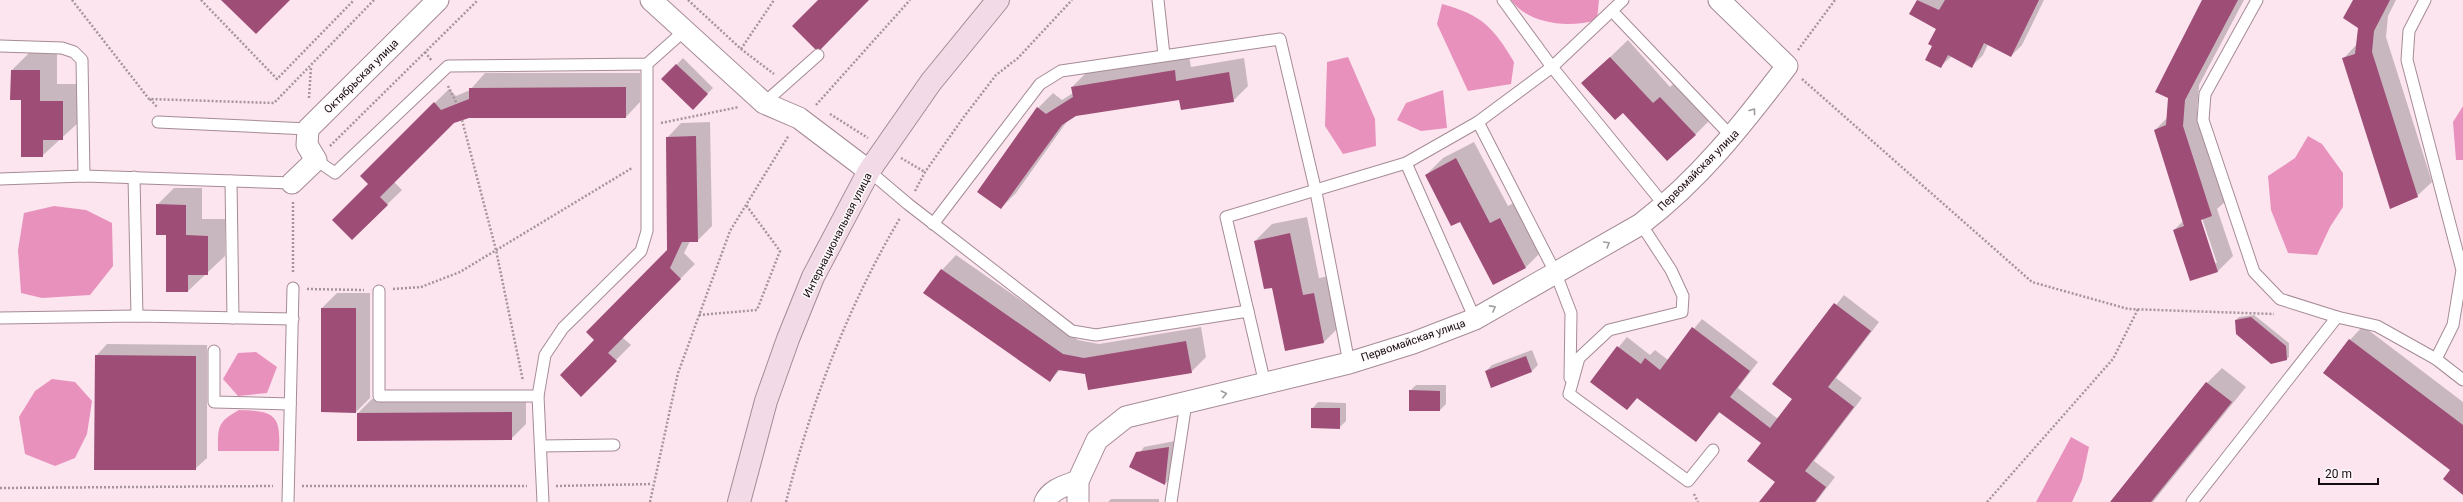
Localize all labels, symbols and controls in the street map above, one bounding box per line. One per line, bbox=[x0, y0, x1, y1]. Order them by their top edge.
street label: Октябрьская улица bbox=[322, 37, 401, 116]
one-way arrow bbox=[1748, 108, 1755, 115]
street label: Первомайская улица bbox=[1655, 127, 1742, 214]
street label: Интернациональная улица bbox=[800, 171, 875, 300]
one-way arrow bbox=[1603, 242, 1610, 249]
one-way arrow bbox=[1489, 306, 1497, 313]
street label: Первомайская улица bbox=[1359, 316, 1467, 364]
one-way arrow bbox=[1220, 390, 1227, 399]
scale bar bbox=[2319, 460, 2378, 486]
text: 20 m bbox=[2325, 467, 2352, 481]

